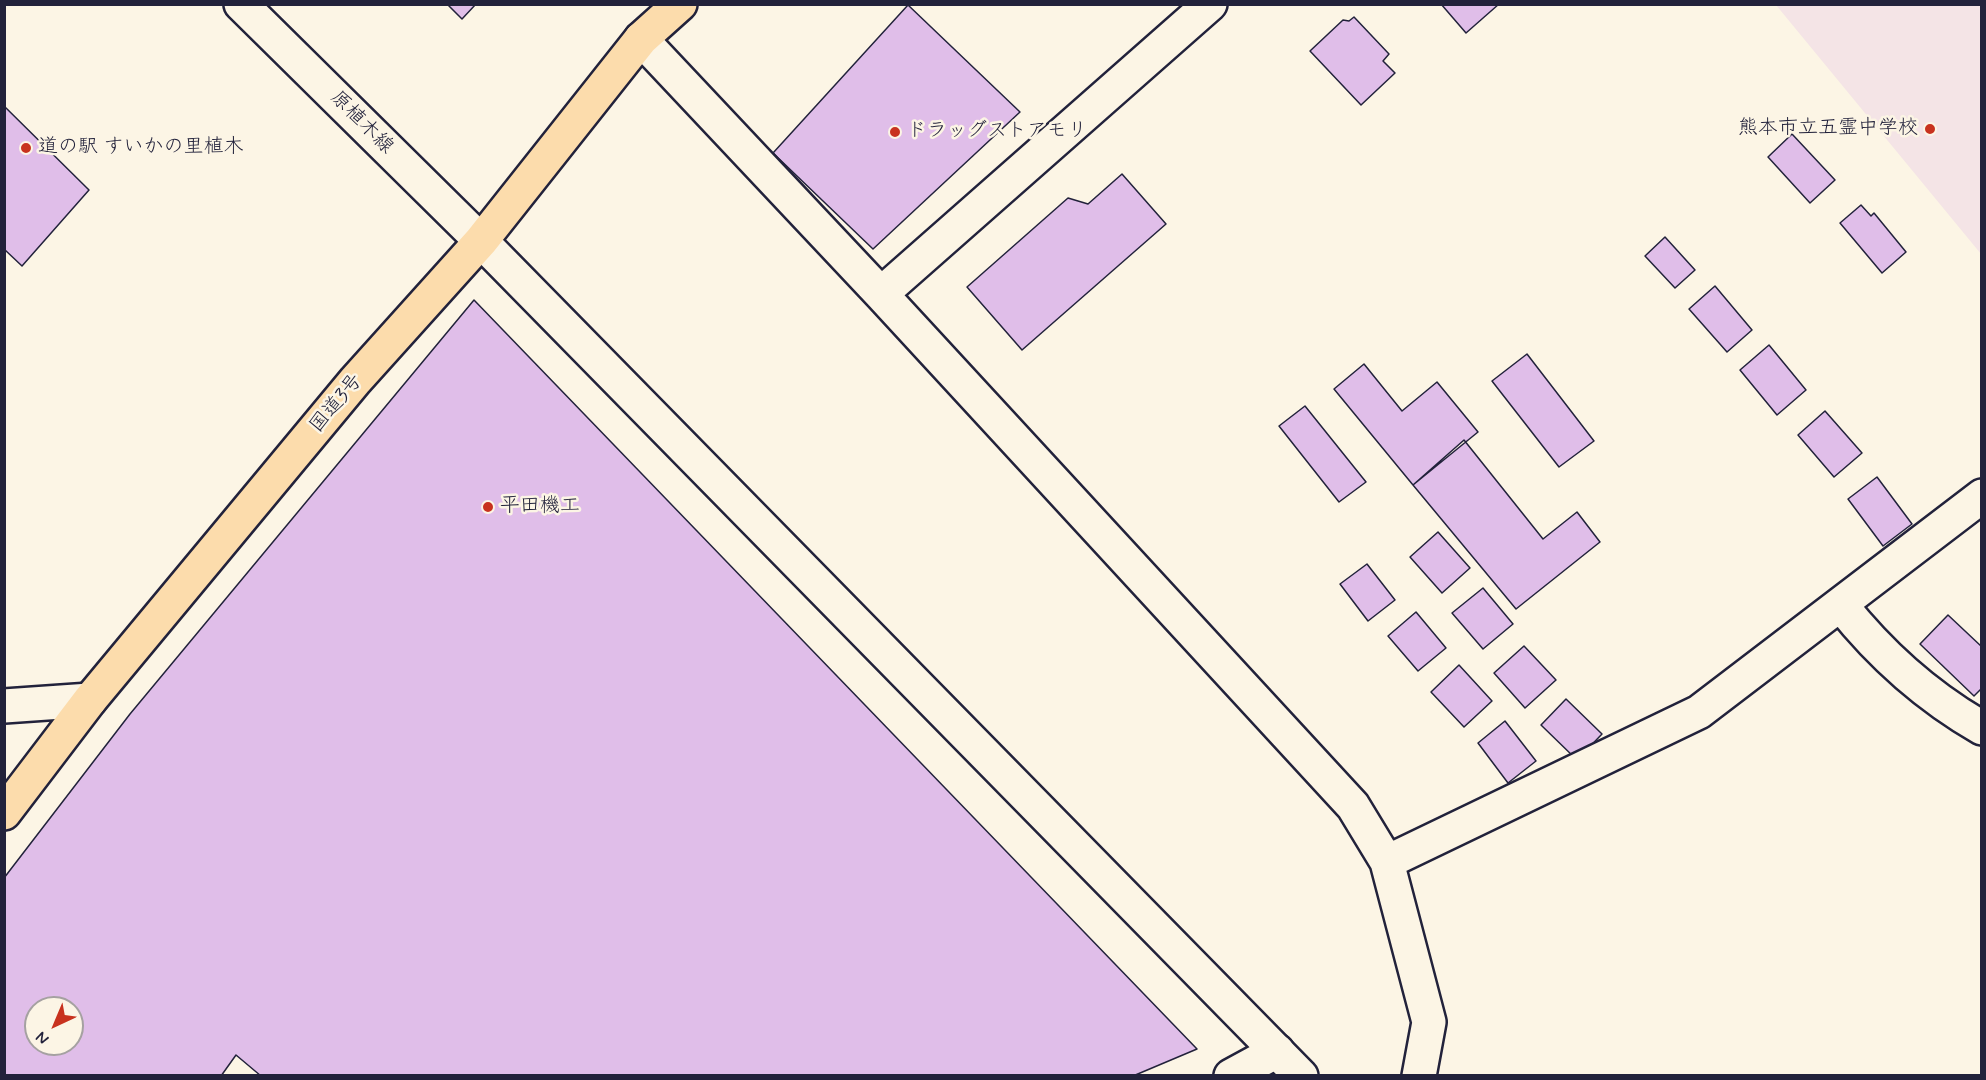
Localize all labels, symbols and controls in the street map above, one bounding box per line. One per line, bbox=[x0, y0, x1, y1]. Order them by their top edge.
street label: 原植木線 bbox=[324, 86, 398, 160]
place label: 熊本市立五霊中学校 bbox=[1738, 117, 1918, 141]
place label: ドラッグストアモリ bbox=[907, 120, 1087, 144]
marker: 熊本市立五霊中学校 bbox=[1923, 122, 1937, 136]
marker: ドラッグストアモリ bbox=[888, 125, 902, 139]
place label: 道の駅 すいかの里植木 bbox=[38, 136, 243, 160]
marker: 道の駅 すいかの里植木 bbox=[19, 141, 33, 155]
street label: 国道3号 bbox=[306, 370, 368, 438]
place label: 平田機工 bbox=[500, 495, 580, 519]
marker: 平田機工 bbox=[481, 500, 495, 514]
north arrow bbox=[24, 996, 84, 1056]
text: N bbox=[31, 1027, 54, 1049]

